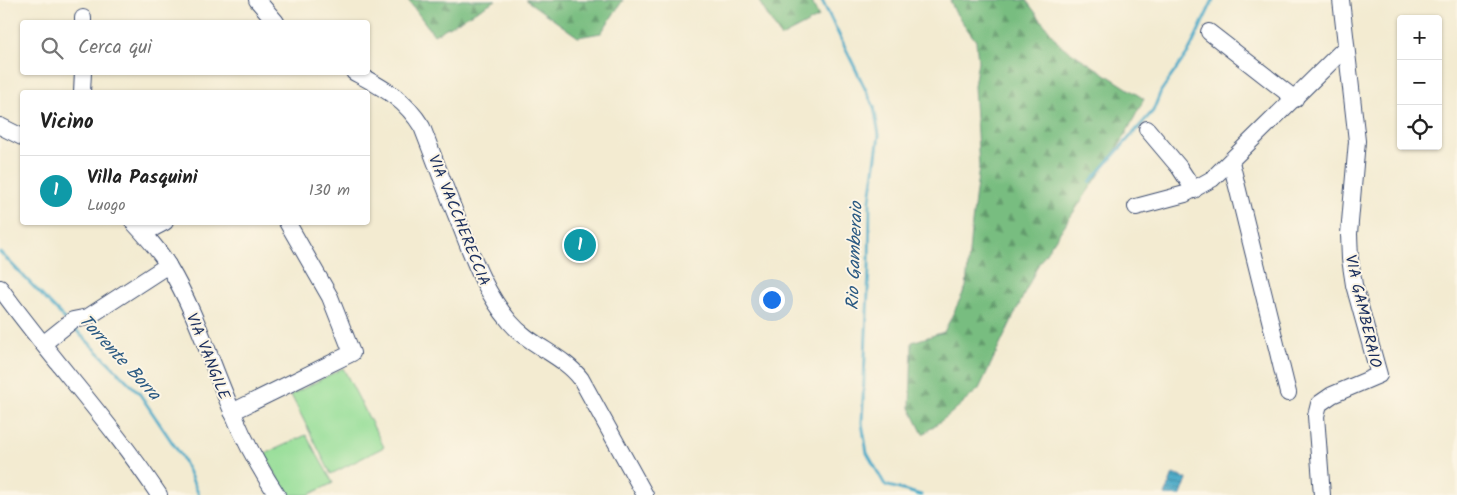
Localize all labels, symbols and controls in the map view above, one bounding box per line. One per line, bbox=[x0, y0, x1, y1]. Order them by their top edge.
map controls bbox=[1397, 15, 1442, 150]
button: + bbox=[1397, 15, 1442, 60]
search box bbox=[20, 20, 370, 75]
text: Cerca qui bbox=[78, 33, 152, 63]
icon: search bbox=[38, 34, 66, 62]
button: − bbox=[1397, 60, 1442, 105]
button: locate bbox=[1397, 105, 1442, 150]
text: Vicino bbox=[40, 106, 94, 139]
street label: VIA VACCHERECCIA bbox=[421, 151, 496, 290]
text: Villa Pasquini bbox=[87, 163, 198, 193]
text: 1 bbox=[54, 178, 58, 203]
text: 130 m bbox=[309, 178, 350, 203]
text: Luogo bbox=[87, 193, 126, 218]
water label: Rio Gamberaio bbox=[839, 200, 872, 311]
pin: 1 bbox=[564, 226, 596, 264]
street label: VIA GAMBERAIO bbox=[1337, 252, 1388, 370]
your location bbox=[759, 287, 785, 313]
water label: Torrente Borra bbox=[71, 308, 168, 409]
street label: VIA VANGILE bbox=[179, 309, 237, 404]

